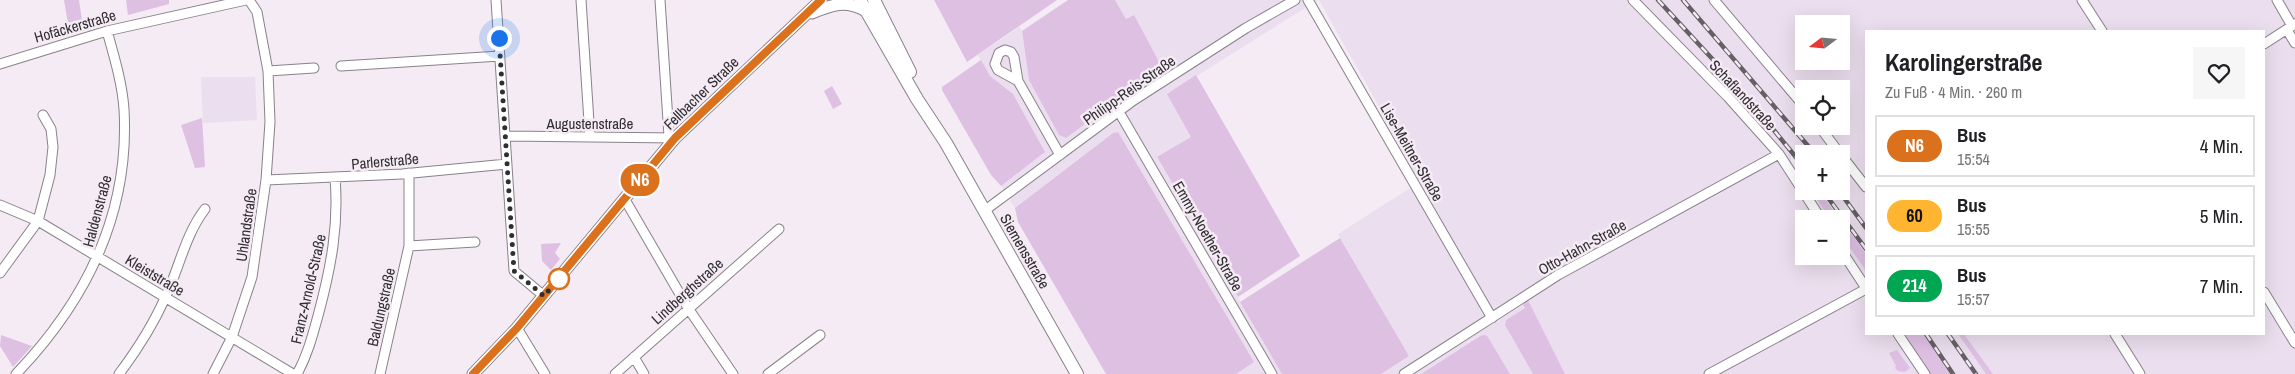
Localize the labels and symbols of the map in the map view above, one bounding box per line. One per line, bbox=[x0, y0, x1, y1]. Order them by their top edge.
street label: Hofäckerstraße bbox=[32, 4, 118, 48]
north arrow bbox=[1795, 15, 1850, 70]
your location bbox=[487, 26, 512, 51]
street label: Philipp-Reis-Straße bbox=[1078, 50, 1180, 130]
street label: Fellbacher Straße bbox=[659, 52, 743, 134]
street label: Schaflandstraße bbox=[1705, 55, 1781, 135]
street label: Lise-Meitner-Straße bbox=[1375, 99, 1449, 205]
street label: Augustenstraße bbox=[546, 113, 634, 134]
street label: Parlerstraße bbox=[350, 148, 420, 174]
line badge: N6 bbox=[618, 164, 662, 196]
street label: Haldenstraße bbox=[77, 172, 117, 249]
street label: Emmy-Noether-Straße bbox=[1168, 177, 1248, 295]
street label: Uhlandstraße bbox=[230, 187, 262, 263]
street label: Siemensstraße bbox=[995, 210, 1055, 292]
street label: Otto-Hahn-Straße bbox=[1534, 214, 1630, 280]
street label: Franz-Arnold-Straße bbox=[285, 232, 331, 346]
street label: Kleiststraße bbox=[121, 249, 189, 301]
street label: Lindberghstraße bbox=[646, 253, 728, 329]
street label: Baldungstraße bbox=[362, 266, 400, 348]
unlabelled marker bbox=[548, 268, 570, 290]

